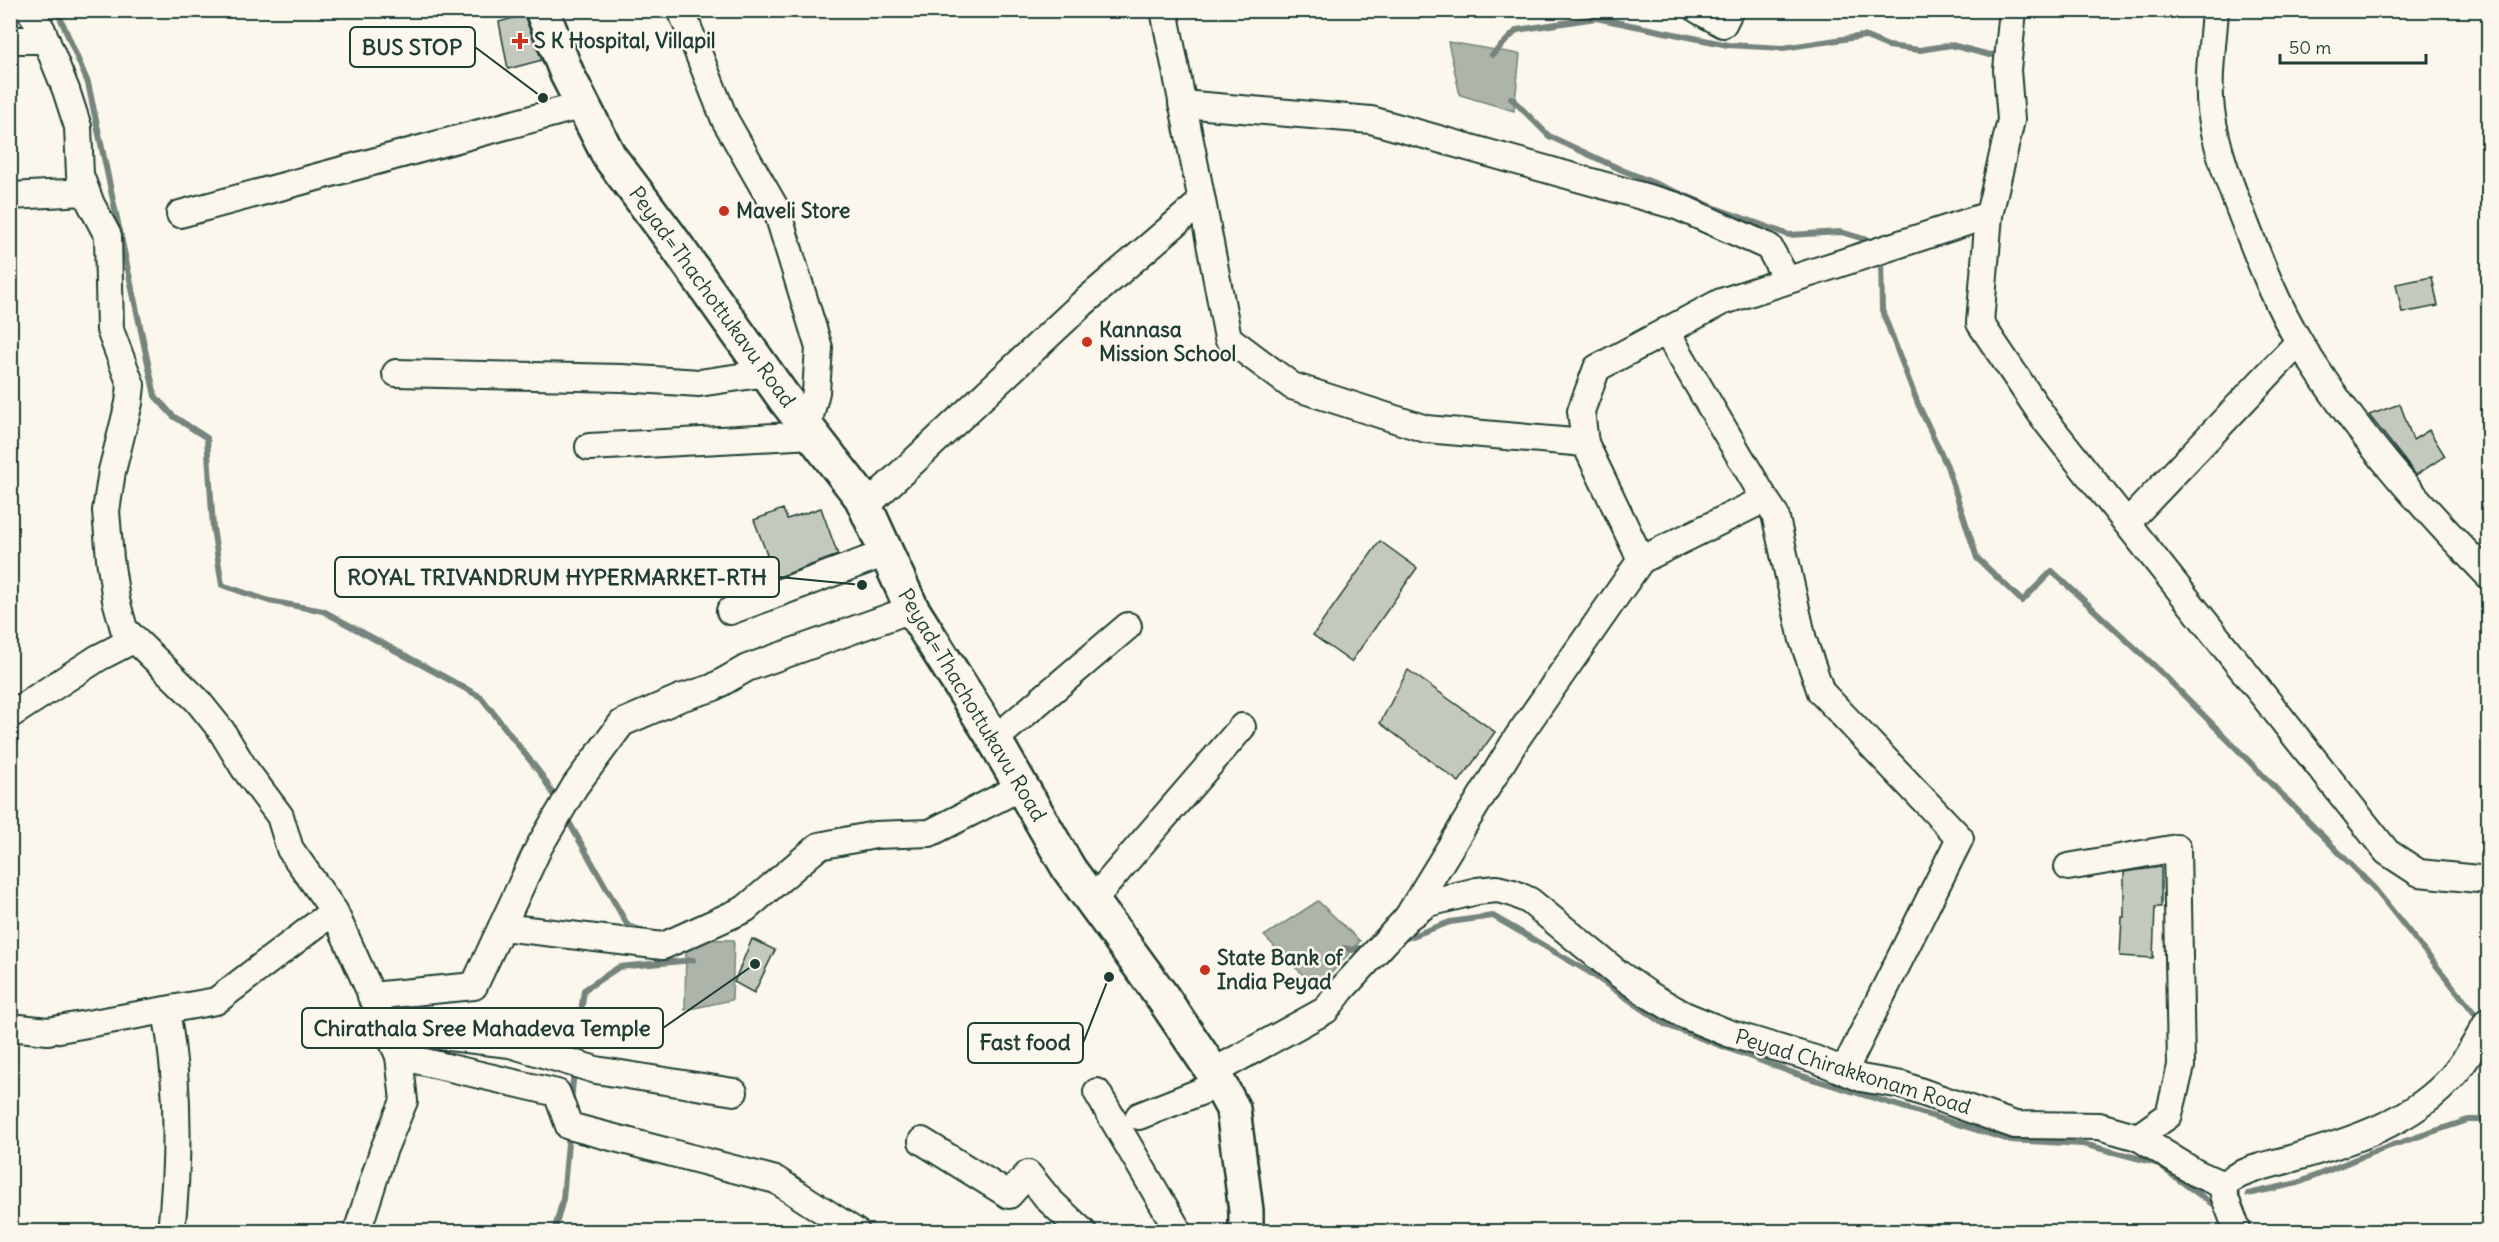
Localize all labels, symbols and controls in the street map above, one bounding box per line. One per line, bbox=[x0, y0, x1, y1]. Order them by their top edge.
callout: BUS STOP bbox=[350, 27, 475, 67]
place label: S K Hospital, Villapil bbox=[534, 27, 716, 54]
scale bar bbox=[2280, 27, 2426, 65]
marker: S K Hospital, Villapil bbox=[511, 32, 529, 50]
text: BUS STOP bbox=[362, 33, 462, 61]
text: 50 m bbox=[2289, 36, 2331, 59]
street label: Peyad=Thachottukavu Road bbox=[623, 181, 802, 413]
place label: Maveli Store bbox=[736, 197, 850, 224]
marker: Maveli Store bbox=[717, 204, 731, 218]
place label: Kannasa Mission School bbox=[1099, 316, 1236, 367]
marker: Kannasa Mission School bbox=[1080, 335, 1094, 349]
callout: ROYAL TRIVANDRUM HYPERMARKET-RTH bbox=[335, 557, 779, 597]
text: ROYAL TRIVANDRUM HYPERMARKET-RTH bbox=[347, 563, 767, 591]
street label: Peyad=Thachottukavu Road bbox=[892, 583, 1053, 826]
place label: State Bank of India Peyad bbox=[1217, 944, 1344, 995]
marker: State Bank of India Peyad bbox=[1198, 963, 1212, 977]
callout: Chirathala Sree Mahadeva Temple bbox=[302, 1008, 663, 1048]
text: Chirathala Sree Mahadeva Temple bbox=[313, 1014, 651, 1042]
callout: Fast food bbox=[968, 1023, 1083, 1063]
street label: Peyad Chirakkonam Road bbox=[1732, 1023, 1974, 1120]
text: Fast food bbox=[979, 1028, 1071, 1056]

